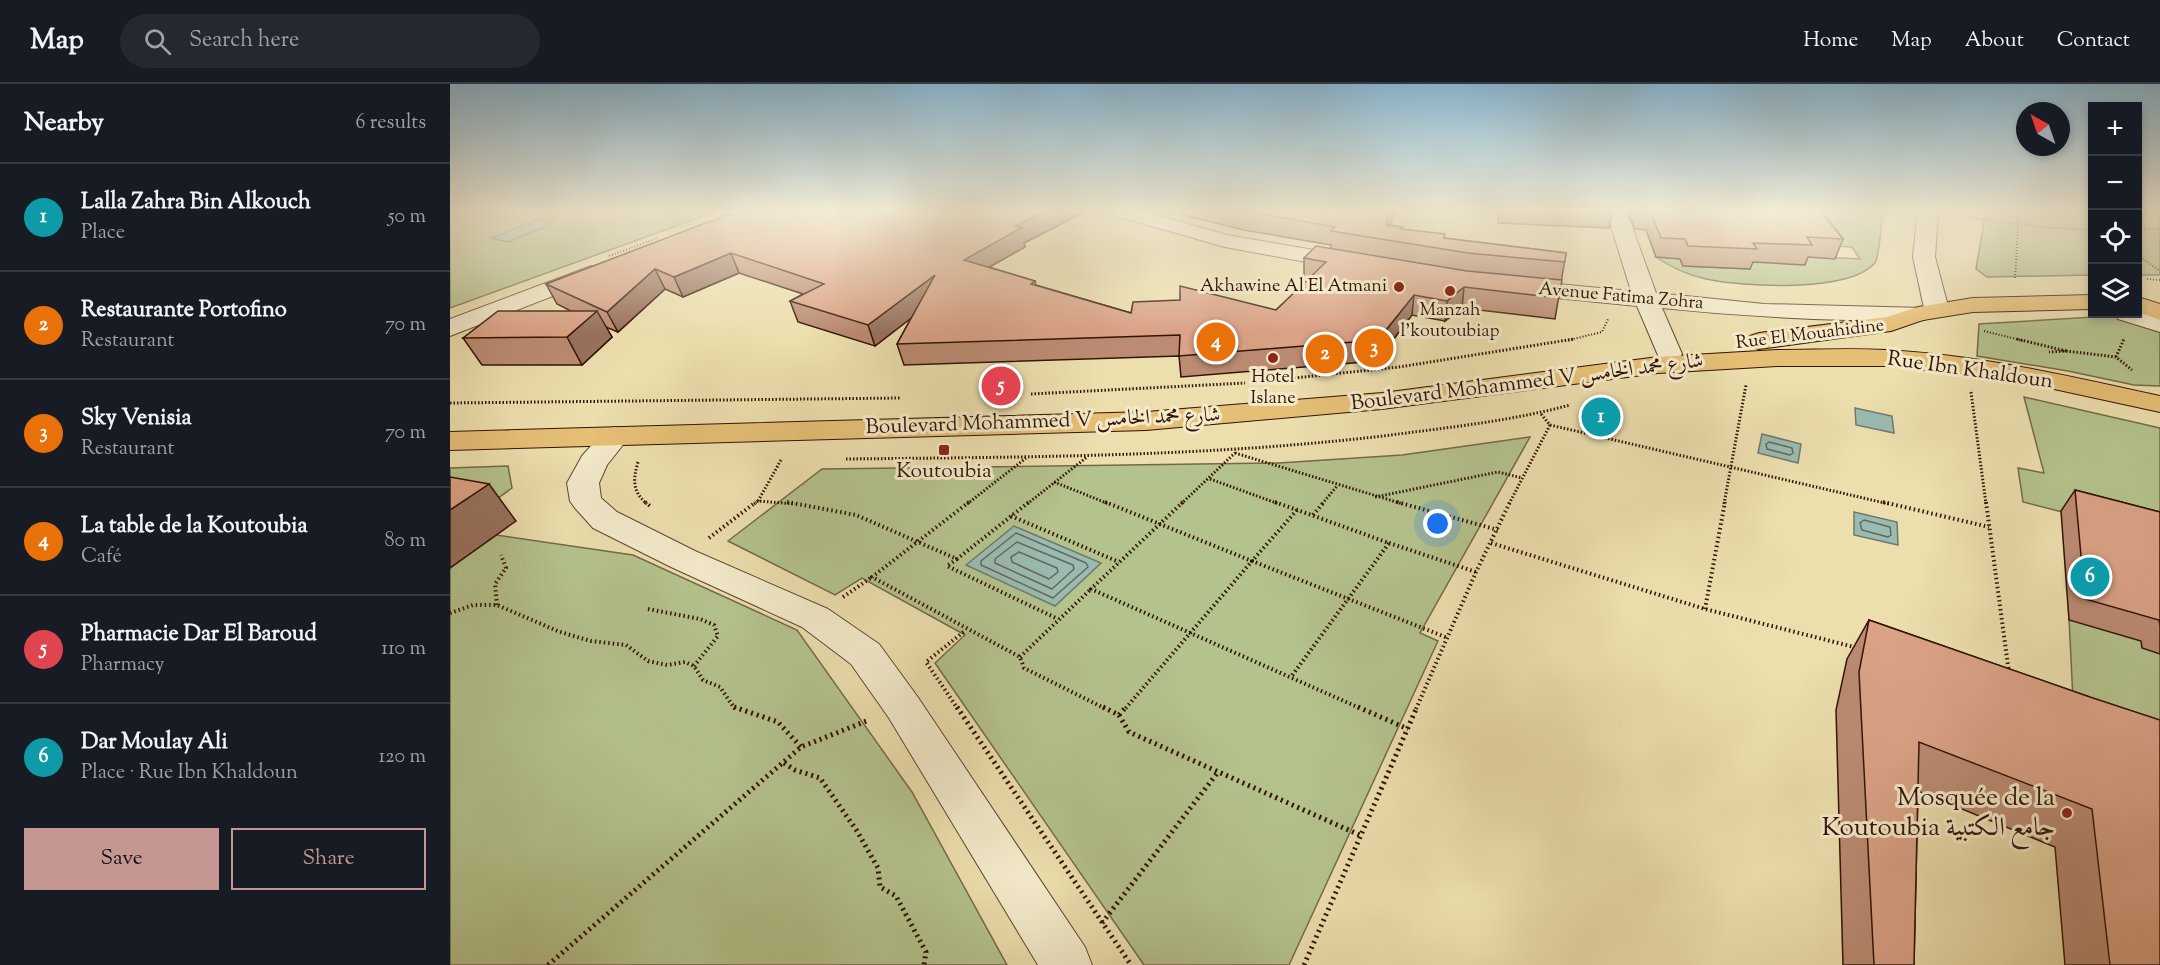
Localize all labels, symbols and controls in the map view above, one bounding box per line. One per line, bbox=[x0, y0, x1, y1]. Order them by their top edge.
search box bbox=[120, 14, 540, 68]
text: Map bbox=[30, 21, 84, 61]
icon: search bbox=[141, 25, 174, 58]
text: Search here bbox=[189, 25, 299, 57]
text: Home bbox=[1803, 26, 1858, 56]
text: Map bbox=[1891, 26, 1932, 56]
text: About bbox=[1965, 26, 2024, 56]
text: Contact bbox=[2057, 26, 2130, 56]
north arrow bbox=[2016, 102, 2070, 156]
map controls bbox=[2088, 102, 2142, 318]
button: + bbox=[2088, 102, 2142, 156]
text: Nearby bbox=[24, 105, 104, 142]
text: 6 results bbox=[356, 109, 426, 138]
button: − bbox=[2088, 156, 2142, 210]
text: Lalla Zahra Bin Alkouch bbox=[81, 187, 311, 219]
text: 1 bbox=[40, 203, 47, 232]
text: 50 m bbox=[388, 203, 426, 232]
button: locate bbox=[2088, 210, 2142, 264]
text: Place bbox=[81, 219, 125, 248]
button: layers bbox=[2088, 264, 2142, 318]
place label: Akhawine Al El Atmani bbox=[1200, 274, 1387, 300]
street label: Avenue Fatima Zohra bbox=[1537, 277, 1705, 317]
marker: Akhawine Al El Atmani bbox=[1392, 280, 1406, 294]
marker: Manzah l'koutoubiap bbox=[1443, 284, 1457, 298]
text: Restaurante Portofino bbox=[81, 295, 287, 327]
place label: Manzah l'koutoubiap bbox=[1401, 298, 1499, 345]
text: 2 bbox=[39, 311, 48, 340]
text: 70 m bbox=[385, 311, 426, 340]
street label: Rue El Mouahidine bbox=[1734, 313, 1886, 357]
pin: 4 bbox=[1196, 320, 1236, 364]
pin: 3 bbox=[1354, 326, 1394, 370]
text: Restaurant bbox=[81, 327, 174, 356]
pin: 2 bbox=[1306, 332, 1344, 376]
street label: Rue Ibn Khaldoun bbox=[1885, 345, 2055, 397]
street label: Boulevard Mohammed V شارع محمد الخامس bbox=[1349, 346, 1705, 421]
marker: Hotel Islane bbox=[1266, 351, 1280, 365]
pin: 5 bbox=[982, 364, 1020, 408]
place label: Hotel Islane bbox=[1250, 365, 1296, 412]
pin: 1 bbox=[1582, 394, 1620, 440]
street label: Boulevard Mohammed V شارع محمد الخامس bbox=[865, 401, 1221, 444]
text: Sky Venisia bbox=[81, 403, 192, 435]
text: 3 bbox=[39, 419, 48, 448]
text: 70 m bbox=[385, 419, 426, 448]
text: Restaurant bbox=[81, 435, 174, 464]
marker: Koutoubia bbox=[937, 443, 951, 457]
place label: Koutoubia bbox=[896, 457, 992, 487]
your location bbox=[1423, 509, 1452, 538]
text: La table de la Koutoubia bbox=[81, 511, 308, 543]
text: 4 bbox=[38, 527, 49, 556]
text: 80 m bbox=[385, 527, 426, 556]
text: Café bbox=[81, 543, 122, 572]
pin: 6 bbox=[2070, 554, 2110, 600]
text: Pharmacie Dar El Baroud bbox=[81, 619, 317, 651]
text: 5 bbox=[40, 635, 47, 664]
text: 110 m bbox=[381, 635, 426, 664]
text: Pharmacy bbox=[81, 651, 164, 680]
text: Dar Moulay Ali bbox=[81, 727, 228, 759]
text: 6 bbox=[39, 743, 48, 772]
text: 120 m bbox=[378, 743, 426, 772]
text: Place · Rue Ibn Khaldoun bbox=[81, 759, 298, 788]
place label: Mosquée de la Koutoubia جامع الكتبية bbox=[1822, 780, 2055, 850]
marker: Mosquée de la Koutoubia جامع الكتبية bbox=[2060, 806, 2074, 820]
button: Save bbox=[24, 828, 219, 890]
button: Share bbox=[231, 828, 426, 890]

